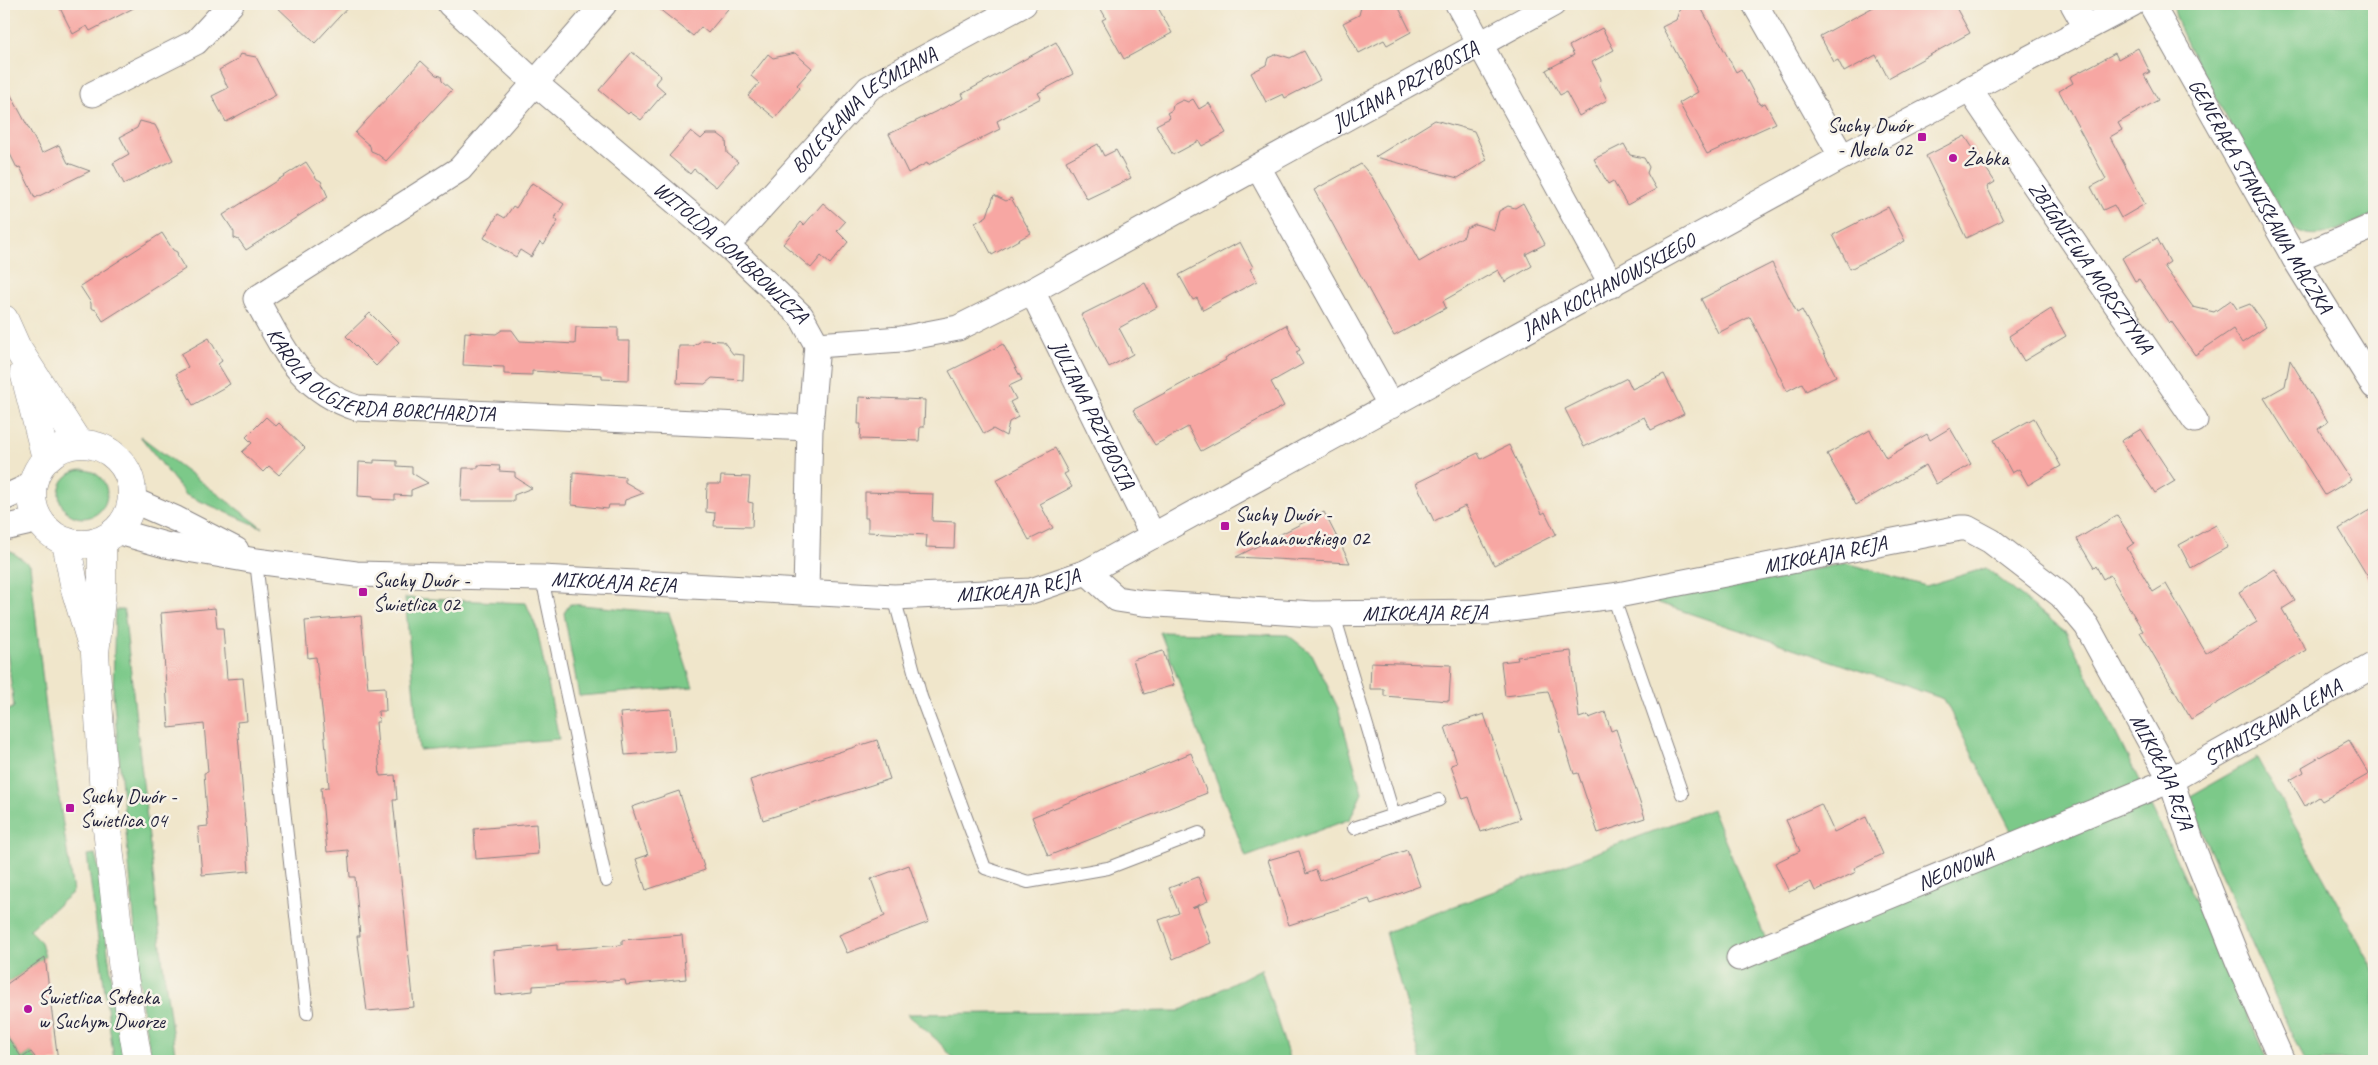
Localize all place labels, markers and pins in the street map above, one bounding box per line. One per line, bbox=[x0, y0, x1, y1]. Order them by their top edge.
place label: Suchy Dwór - Necla 02 bbox=[1827, 112, 1914, 162]
marker: Suchy Dwór - Necla 02 bbox=[1916, 131, 1928, 143]
place label: Żabka bbox=[1963, 145, 2010, 171]
marker: Żabka bbox=[1947, 152, 1959, 164]
place label: Suchy Dwór - Kochanowskiego 02 bbox=[1235, 501, 1371, 551]
marker: Suchy Dwór - Kochanowskiego 02 bbox=[1219, 520, 1231, 532]
place label: Suchy Dwór - Świetlica 02 bbox=[373, 567, 471, 617]
marker: Suchy Dwór - Świetlica 02 bbox=[357, 586, 369, 598]
place label: Suchy Dwór - Świetlica 04 bbox=[80, 783, 178, 833]
marker: Suchy Dwór - Świetlica 04 bbox=[64, 802, 76, 814]
place label: Świetlica Sołecka w Suchym Dworze bbox=[38, 984, 166, 1034]
marker: Świetlica Sołecka w Suchym Dworze bbox=[22, 1003, 34, 1015]

